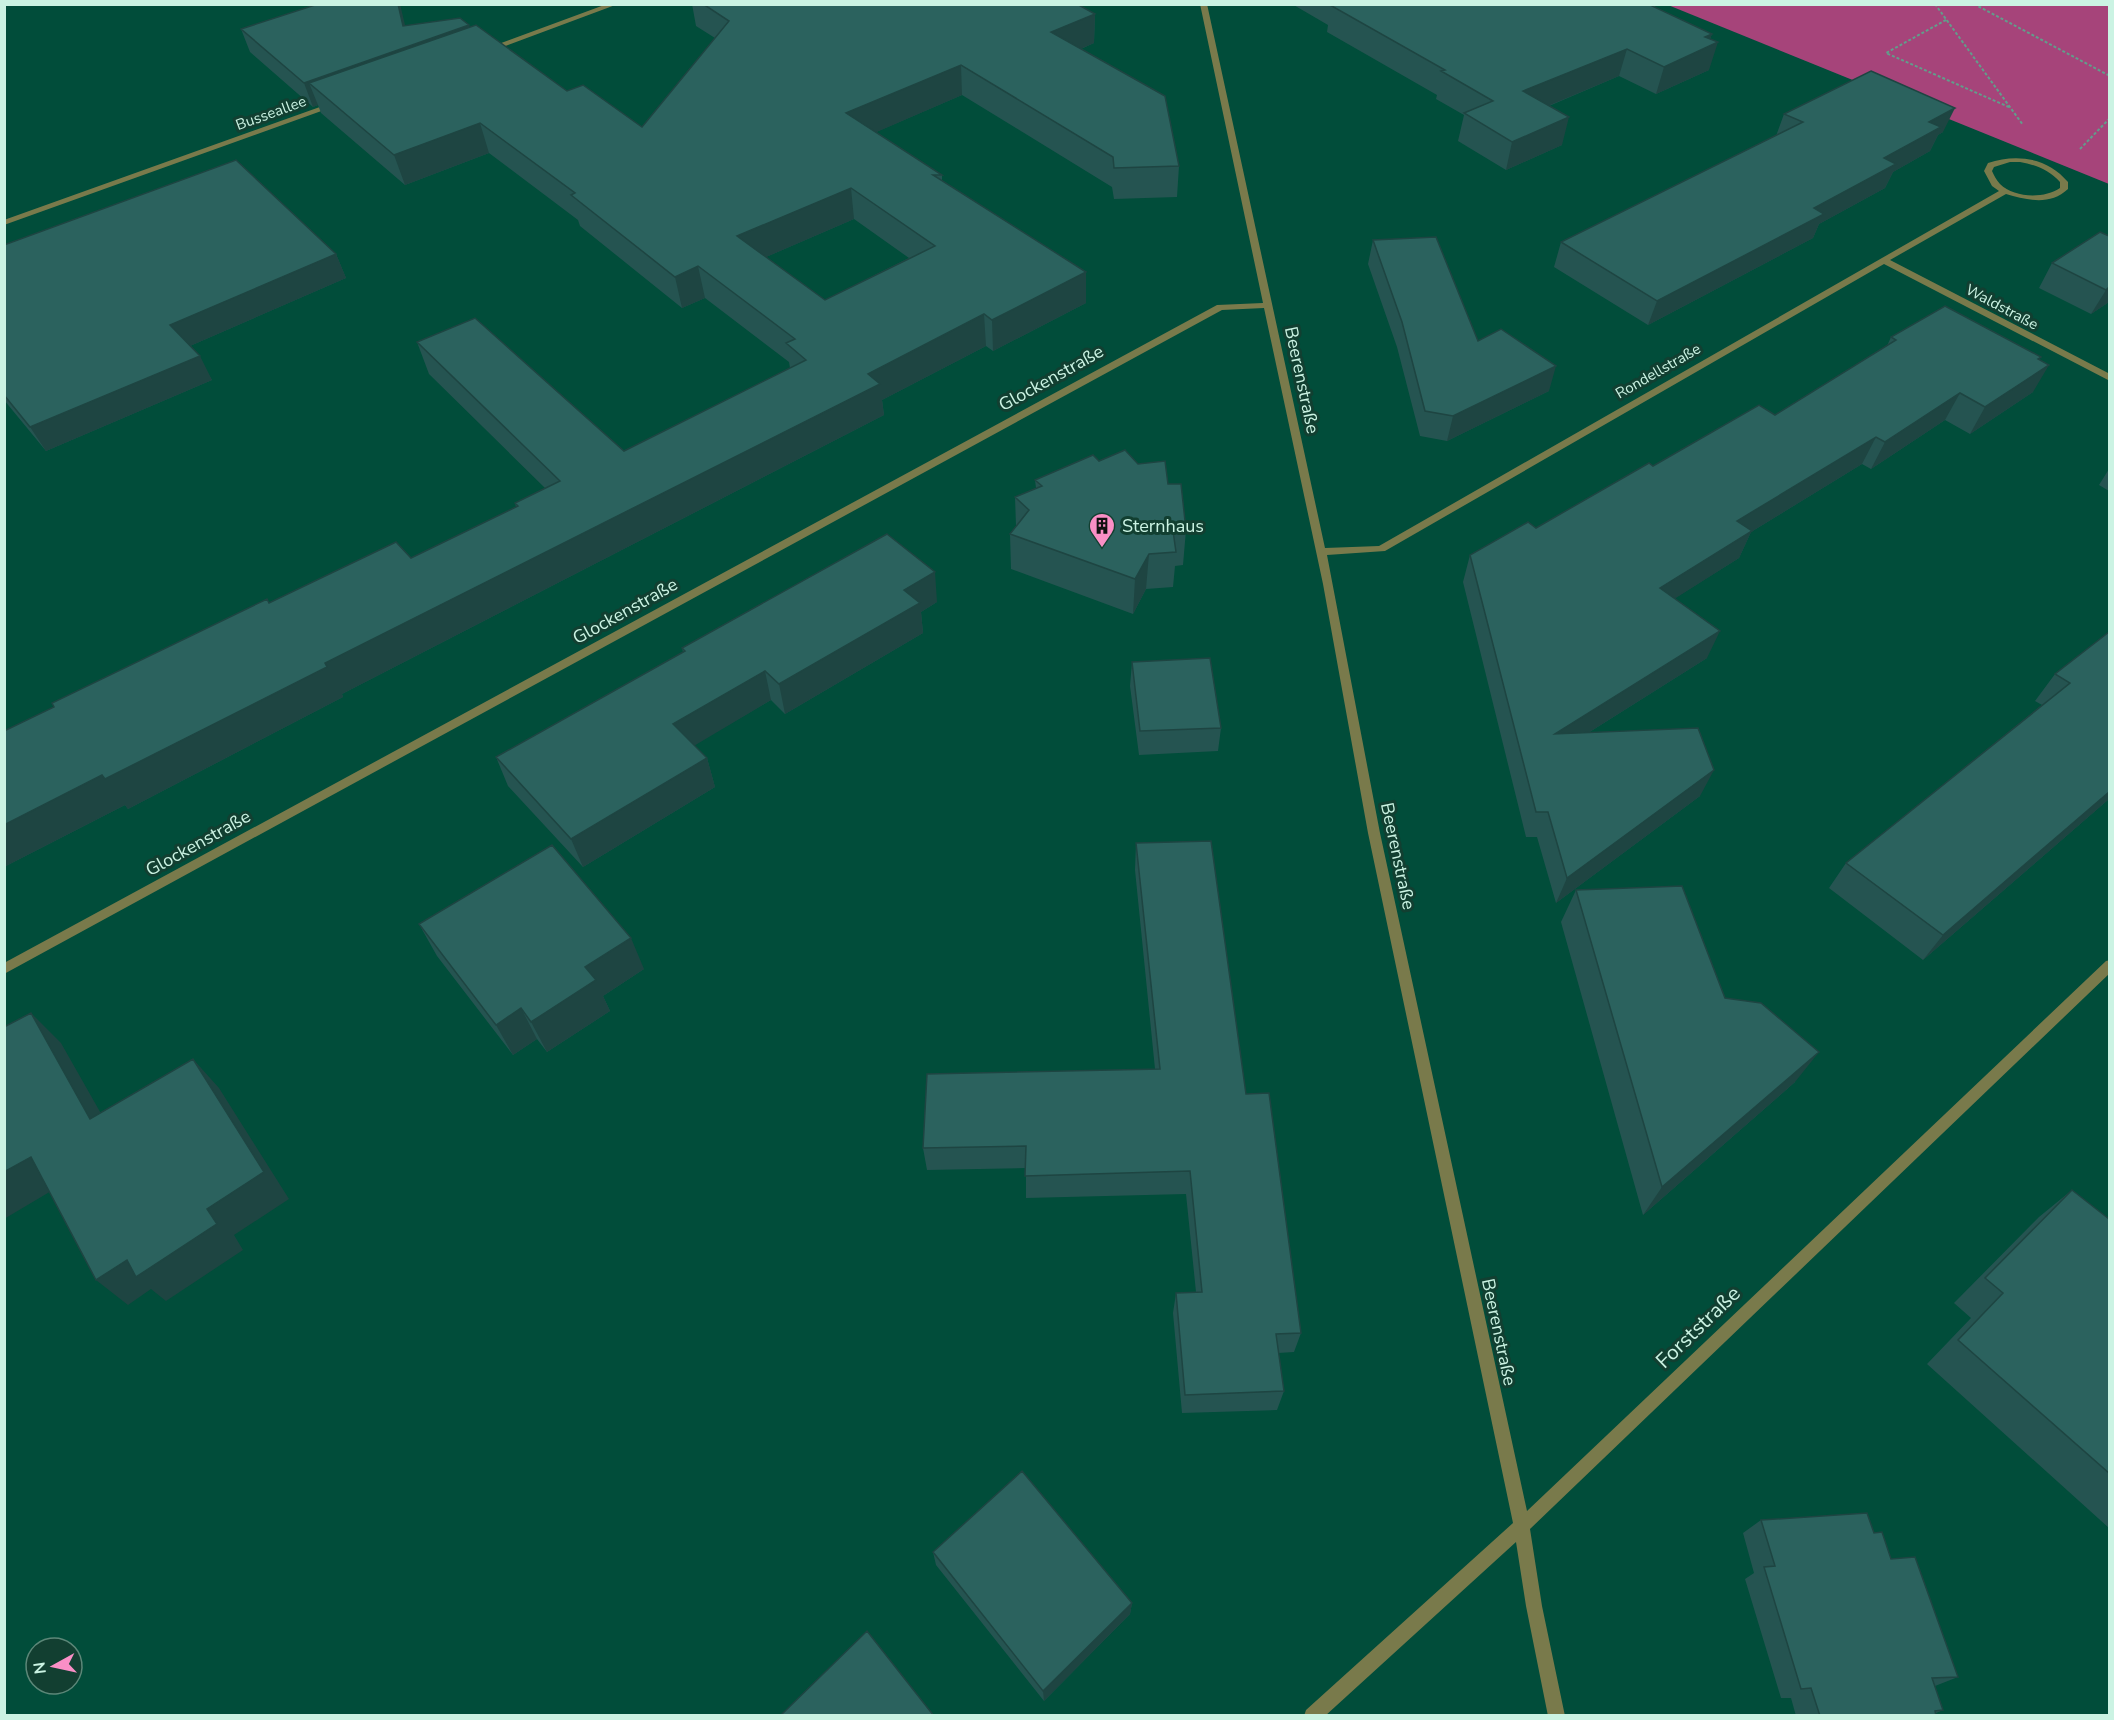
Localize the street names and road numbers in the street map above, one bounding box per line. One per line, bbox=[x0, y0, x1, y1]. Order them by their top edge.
street label: Busseallee bbox=[233, 91, 309, 135]
street label: Waldstraße bbox=[1962, 279, 2042, 335]
street label: Beerenstraße bbox=[1279, 324, 1325, 436]
street label: Glockenstraße bbox=[994, 339, 1108, 417]
street label: Rondellstraße bbox=[1612, 339, 1704, 403]
street label: Glockenstraße bbox=[568, 572, 682, 650]
street label: Beerenstraße bbox=[1375, 800, 1421, 912]
street label: Glockenstraße bbox=[141, 804, 255, 882]
street label: Beerenstraße bbox=[1476, 1276, 1522, 1388]
street label: Forststraße bbox=[1650, 1280, 1746, 1374]

